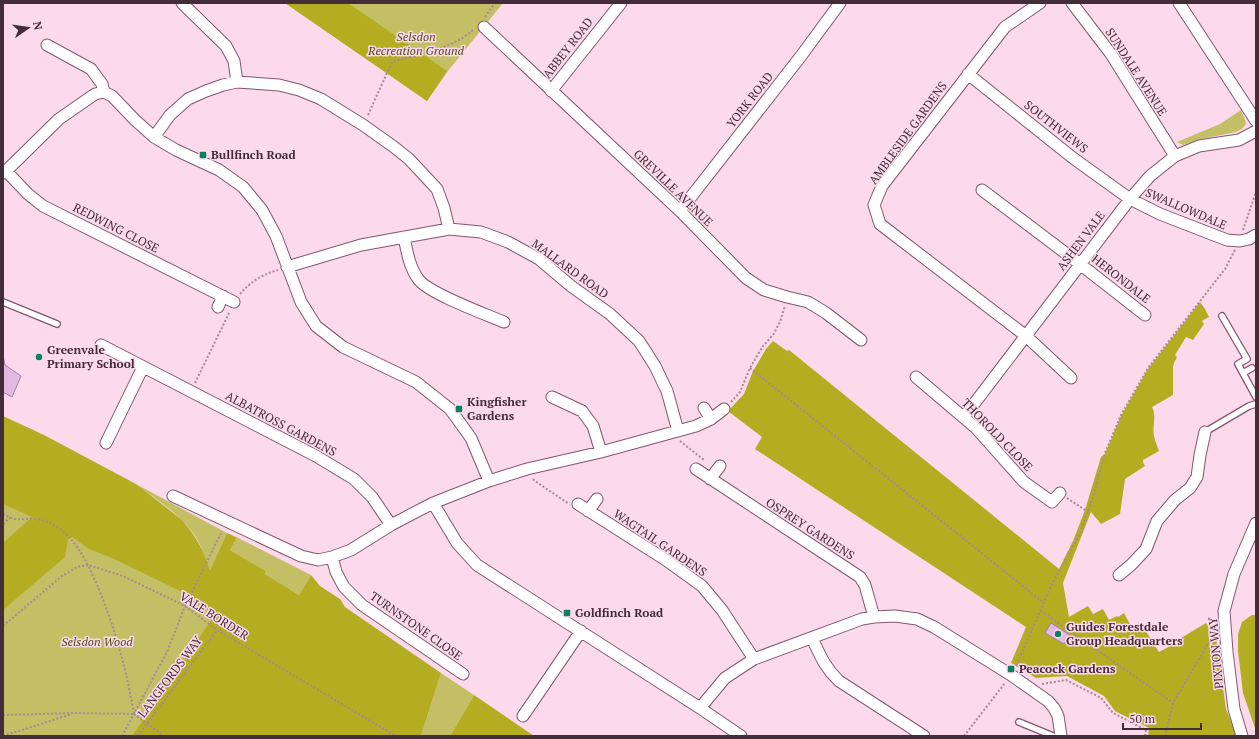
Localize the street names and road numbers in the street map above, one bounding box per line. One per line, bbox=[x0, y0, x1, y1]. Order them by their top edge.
street label: ABBEY ROAD bbox=[539, 14, 596, 81]
street label: SUNDALE AVENUE bbox=[1102, 25, 1170, 118]
street label: YORK ROAD bbox=[723, 69, 776, 131]
street label: AMBLESIDE GARDENS bbox=[865, 78, 950, 187]
street label: SOUTHVIEWS bbox=[1022, 97, 1091, 156]
street label: GREVILLE AVENUE bbox=[631, 146, 716, 229]
street label: SWALLOWDALE bbox=[1143, 185, 1229, 232]
street label: REDWING CLOSE bbox=[71, 199, 162, 256]
street label: ASHEN VALE bbox=[1053, 208, 1108, 273]
street label: MALLARD ROAD bbox=[529, 236, 612, 301]
street label: HERONDALE bbox=[1089, 251, 1154, 306]
street label: ALBATROSS GARDENS bbox=[223, 388, 339, 459]
street label: THOROLD CLOSE bbox=[959, 395, 1036, 474]
street label: OSPREY GARDENS bbox=[763, 494, 857, 563]
street label: WAGTAIL GARDENS bbox=[611, 506, 710, 579]
street label: VALE BORDER bbox=[177, 588, 252, 643]
street label: TURNSTONE CLOSE bbox=[367, 588, 465, 663]
street label: PIXTON WAY bbox=[1205, 616, 1226, 690]
street label: LANGFORDS WAY bbox=[134, 633, 205, 720]

